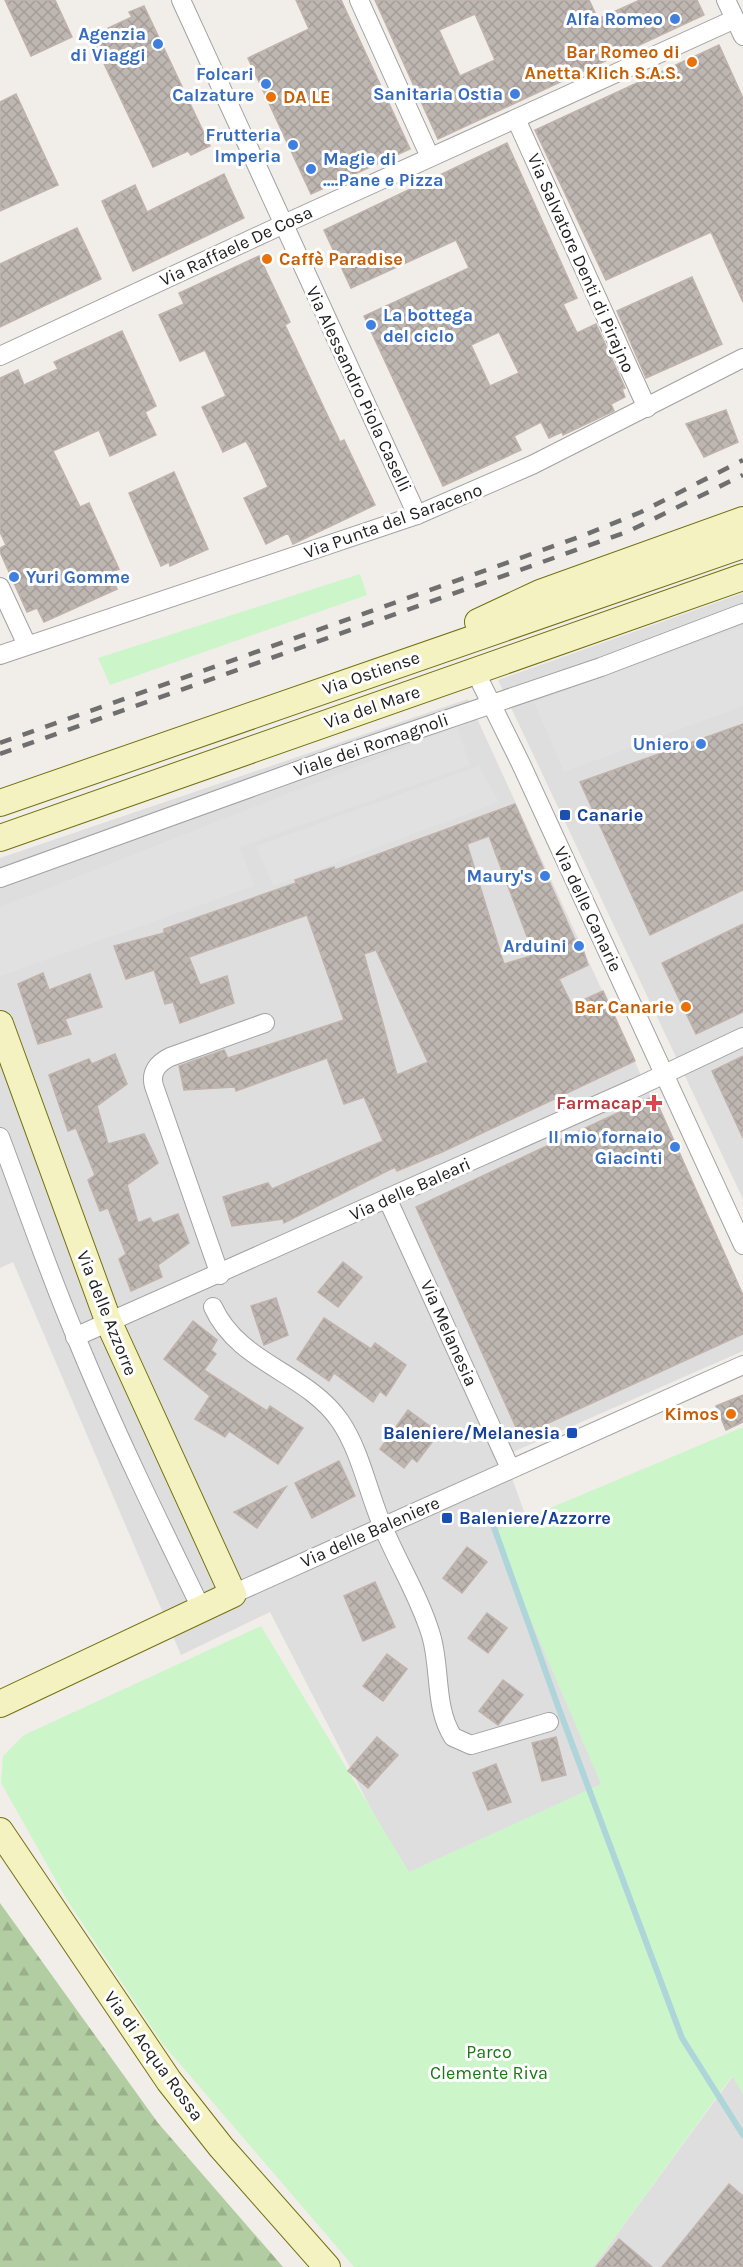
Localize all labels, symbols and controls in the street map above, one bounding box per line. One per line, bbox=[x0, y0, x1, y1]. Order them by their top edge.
place label: Alfa Romeo bbox=[566, 8, 663, 30]
marker: Alfa Romeo bbox=[668, 12, 682, 26]
place label: Agenzia di Viaggi bbox=[70, 23, 146, 66]
marker: Agenzia di Viaggi bbox=[151, 37, 165, 51]
place label: Bar Romeo di Anetta Klich S.A.S. bbox=[524, 41, 680, 84]
marker: Bar Romeo di Anetta Klich S.A.S. bbox=[685, 55, 699, 69]
place label: Folcari Calzature bbox=[172, 63, 254, 106]
marker: Folcari Calzature bbox=[259, 77, 273, 91]
place label: Sanitaria Ostia bbox=[373, 83, 503, 105]
place label: DA LE bbox=[283, 86, 331, 108]
marker: Sanitaria Ostia bbox=[508, 87, 522, 101]
marker: DA LE bbox=[264, 90, 278, 104]
place label: Frutteria Imperia bbox=[206, 124, 281, 167]
marker: Frutteria Imperia bbox=[286, 138, 300, 152]
place label: Magie di ....Pane e Pizza bbox=[323, 148, 444, 191]
street label: Via Salvatore Denti di Pirajno bbox=[523, 150, 639, 376]
marker: Magie di ....Pane e Pizza bbox=[304, 162, 318, 176]
street label: Via Raffaele De Cosa bbox=[156, 201, 316, 291]
place label: Caffè Paradise bbox=[279, 248, 403, 270]
marker: Caffè Paradise bbox=[260, 252, 274, 266]
street label: Via Alessandro Piola Caselli bbox=[302, 283, 416, 495]
place label: La bottega del ciclo bbox=[383, 304, 473, 347]
marker: La bottega del ciclo bbox=[364, 318, 378, 332]
street label: Via Punta del Saraceno bbox=[301, 479, 485, 563]
place label: Yuri Gomme bbox=[26, 566, 130, 588]
marker: Yuri Gomme bbox=[7, 570, 21, 584]
street label: Via Ostiense bbox=[319, 646, 423, 700]
street label: Via del Mare bbox=[321, 680, 423, 734]
street label: Viale dei Romagnoli bbox=[291, 708, 451, 782]
place label: Uniero bbox=[633, 733, 689, 755]
marker: Uniero bbox=[694, 737, 708, 751]
place label: Canarie bbox=[577, 804, 643, 826]
marker: Canarie bbox=[558, 808, 572, 822]
street label: Via delle Canarie bbox=[549, 843, 627, 975]
place label: Maury's bbox=[467, 865, 533, 887]
marker: Maury's bbox=[538, 869, 552, 883]
place label: Arduini bbox=[503, 935, 567, 957]
marker: Arduini bbox=[572, 939, 586, 953]
place label: Bar Canarie bbox=[574, 996, 674, 1018]
marker: Bar Canarie bbox=[679, 1000, 693, 1014]
place label: Farmacap bbox=[556, 1092, 642, 1114]
marker: Farmacap bbox=[647, 1096, 661, 1110]
place label: Il mio fornaio Giacinti bbox=[548, 1126, 663, 1169]
marker: Il mio fornaio Giacinti bbox=[668, 1140, 682, 1154]
street label: Via delle Baleari bbox=[346, 1152, 474, 1226]
street label: Via delle Azzorre bbox=[72, 1247, 142, 1379]
street label: Via Melanesia bbox=[416, 1276, 482, 1390]
place label: Kimos bbox=[665, 1403, 719, 1425]
marker: Kimos bbox=[724, 1407, 738, 1421]
place label: Baleniere/Melanesia bbox=[383, 1422, 560, 1444]
marker: Baleniere/Melanesia bbox=[565, 1426, 579, 1440]
street label: Via delle Baleniere bbox=[297, 1491, 443, 1573]
place label: Baleniere/Azzorre bbox=[459, 1507, 611, 1529]
marker: Baleniere/Azzorre bbox=[440, 1511, 454, 1525]
street label: Via di Acqua Rossa bbox=[100, 1987, 208, 2125]
park label: Parco Clemente Riva bbox=[430, 2041, 548, 2084]

